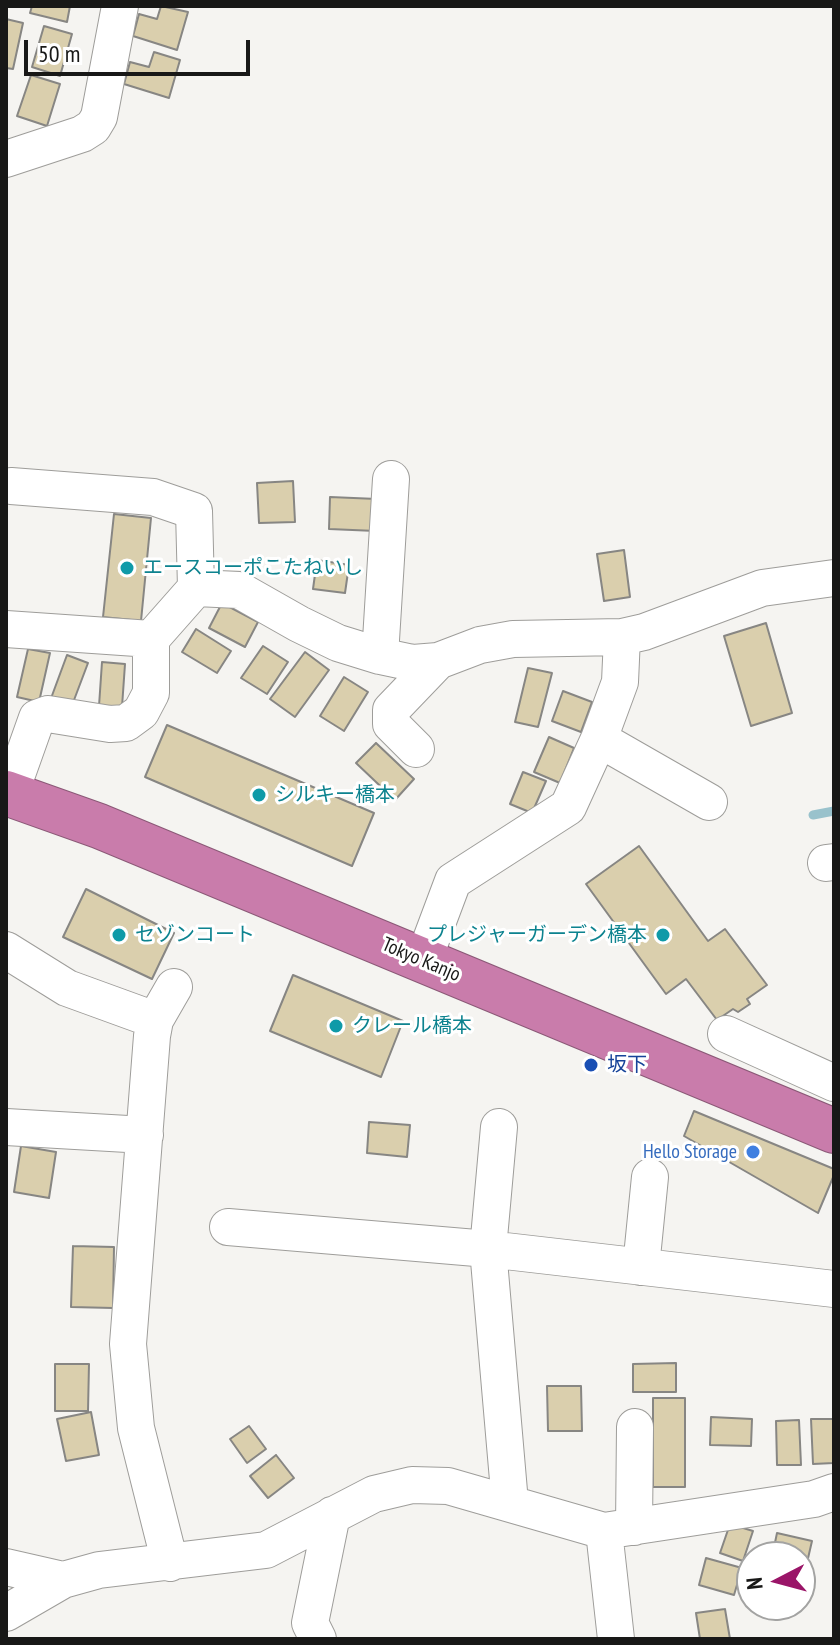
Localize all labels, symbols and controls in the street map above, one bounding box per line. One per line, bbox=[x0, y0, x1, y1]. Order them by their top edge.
scale bar bbox=[28, 24, 254, 74]
text: 50 m bbox=[38, 38, 80, 69]
place label: エースコーポこたねいし bbox=[143, 556, 363, 580]
marker: エースコーポこたねいし bbox=[118, 559, 136, 577]
place label: シルキー橋本 bbox=[275, 783, 395, 807]
marker: シルキー橋本 bbox=[250, 786, 268, 804]
place label: セゾンコート bbox=[135, 923, 255, 947]
place label: プレジャーガーデン橋本 bbox=[427, 923, 647, 947]
marker: セゾンコート bbox=[110, 926, 128, 944]
marker: プレジャーガーデン橋本 bbox=[654, 926, 672, 944]
street label: Tokyo Kanjo bbox=[378, 933, 464, 987]
place label: クレール橋本 bbox=[352, 1014, 472, 1038]
marker: クレール橋本 bbox=[327, 1017, 345, 1035]
place label: 坂下 bbox=[607, 1053, 647, 1077]
marker: 坂下 bbox=[582, 1056, 600, 1074]
place label: Hello Storage bbox=[643, 1140, 737, 1164]
marker: Hello Storage bbox=[744, 1143, 762, 1161]
north arrow bbox=[736, 1541, 816, 1621]
text: N bbox=[740, 1576, 769, 1591]

